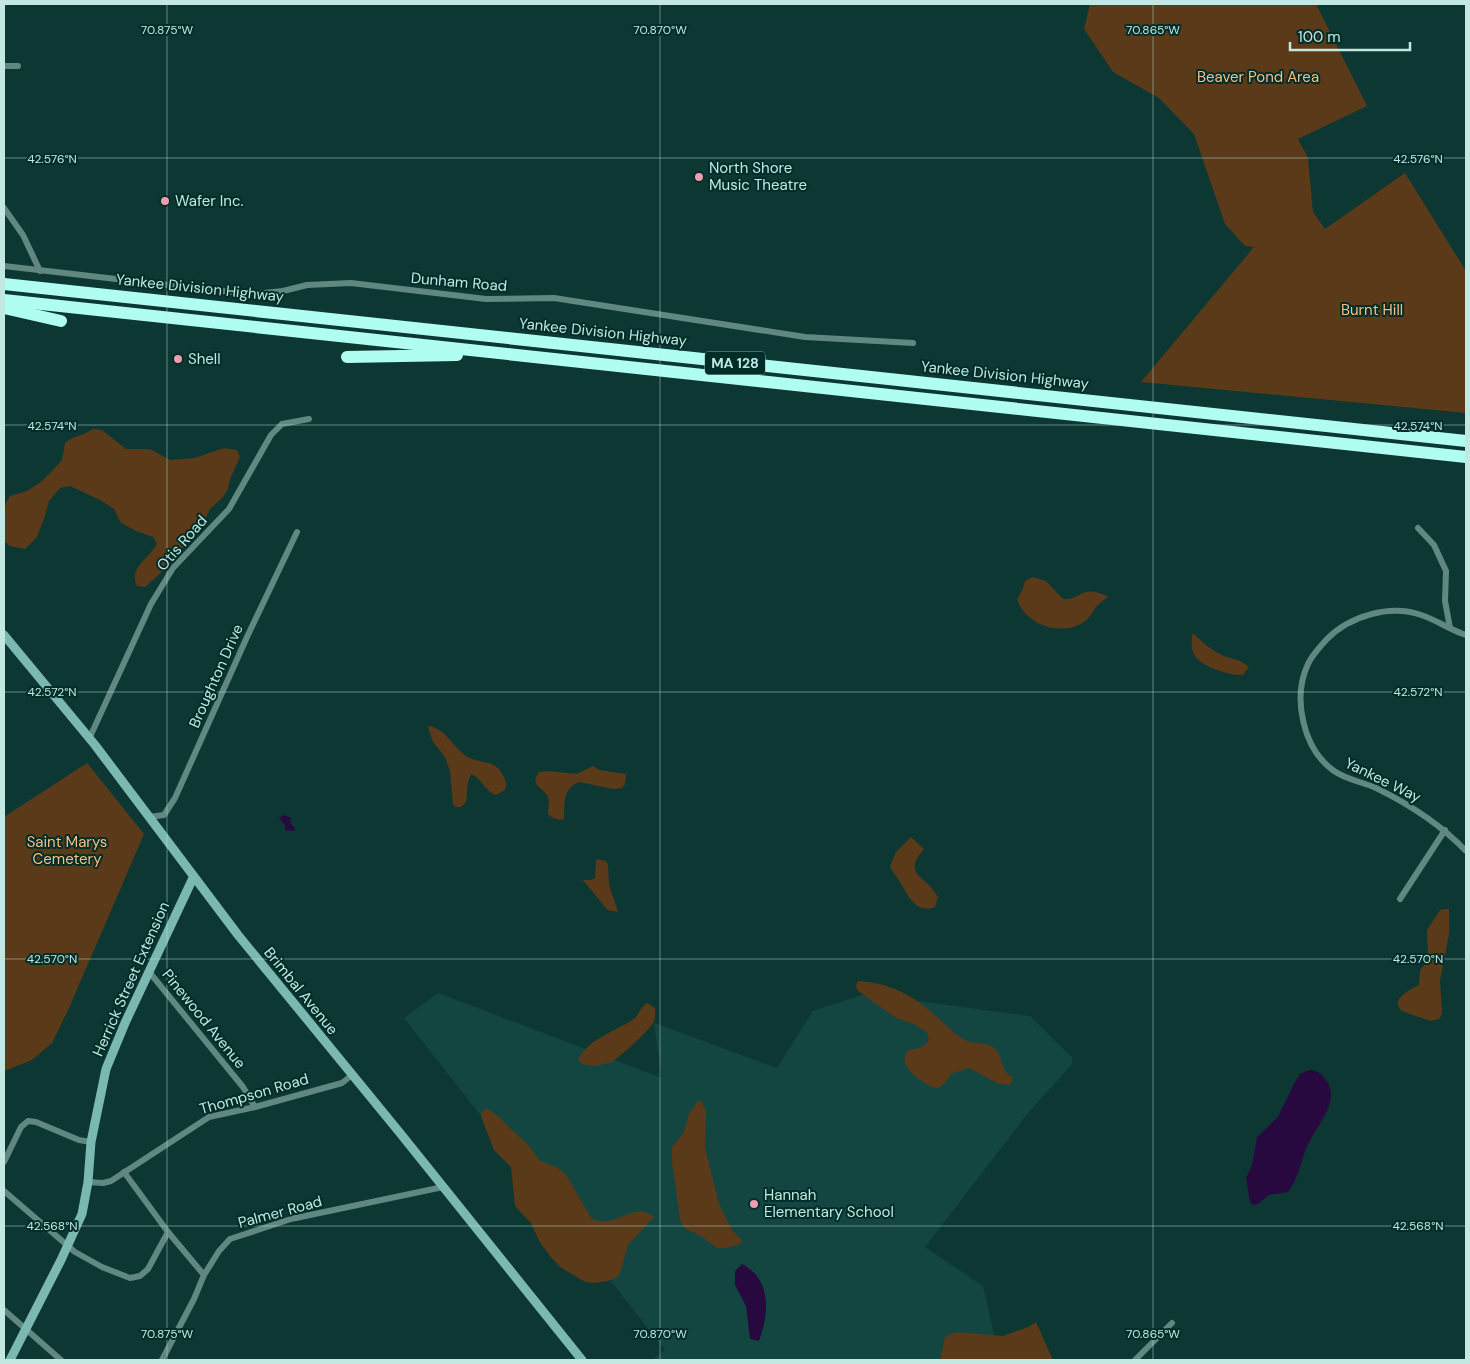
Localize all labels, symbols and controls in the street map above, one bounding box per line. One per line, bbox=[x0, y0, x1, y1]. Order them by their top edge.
scale bar bbox=[1290, 20, 1410, 52]
text: 70.875°W bbox=[141, 22, 194, 38]
text: 70.870°W bbox=[633, 22, 687, 38]
text: 70.865°W bbox=[1126, 22, 1180, 38]
text: 100 m bbox=[1298, 27, 1341, 47]
park label: Beaver Pond Area bbox=[1197, 67, 1319, 87]
text: 42.576°N bbox=[27, 151, 77, 167]
text: 42.576°N bbox=[1393, 151, 1443, 167]
place label: North Shore Music Theatre bbox=[709, 158, 807, 195]
marker: North Shore Music Theatre bbox=[693, 171, 705, 183]
place label: Wafer Inc. bbox=[175, 191, 244, 211]
marker: Wafer Inc. bbox=[159, 195, 171, 207]
street label: Dunham Road bbox=[410, 268, 508, 296]
street label: Yankee Division Highway bbox=[115, 269, 286, 307]
park label: Burnt Hill bbox=[1341, 300, 1403, 320]
street label: Yankee Division Highway bbox=[518, 313, 689, 351]
place label: Shell bbox=[188, 349, 221, 369]
road number: MA 128 bbox=[705, 352, 765, 374]
marker: Shell bbox=[172, 353, 184, 365]
street label: Yankee Division Highway bbox=[920, 356, 1091, 394]
text: 42.574°N bbox=[27, 418, 77, 434]
text: 42.574°N bbox=[1393, 418, 1443, 434]
street label: Otis Road bbox=[152, 511, 212, 575]
street label: Broughton Drive bbox=[184, 621, 248, 731]
text: 42.572°N bbox=[27, 684, 77, 700]
text: 42.572°N bbox=[1393, 684, 1443, 700]
street label: Yankee Way bbox=[1342, 753, 1425, 807]
park label: Saint Marys Cemetery bbox=[27, 832, 107, 869]
street label: Herrick Street Extension bbox=[88, 898, 174, 1060]
street label: Brimbal Avenue bbox=[259, 943, 343, 1039]
text: 42.570°N bbox=[27, 951, 77, 967]
text: 42.570°N bbox=[1393, 951, 1443, 967]
street label: Pinewood Avenue bbox=[158, 965, 250, 1073]
street label: Thompson Road bbox=[197, 1069, 311, 1119]
place label: Hannah Elementary School bbox=[764, 1185, 894, 1222]
street label: Palmer Road bbox=[236, 1191, 324, 1233]
marker: Hannah Elementary School bbox=[748, 1198, 760, 1210]
text: 42.568°N bbox=[26, 1218, 78, 1234]
text: 42.568°N bbox=[1392, 1218, 1444, 1234]
text: 70.875°W bbox=[141, 1326, 194, 1342]
text: 70.870°W bbox=[633, 1326, 687, 1342]
text: 70.865°W bbox=[1126, 1326, 1180, 1342]

